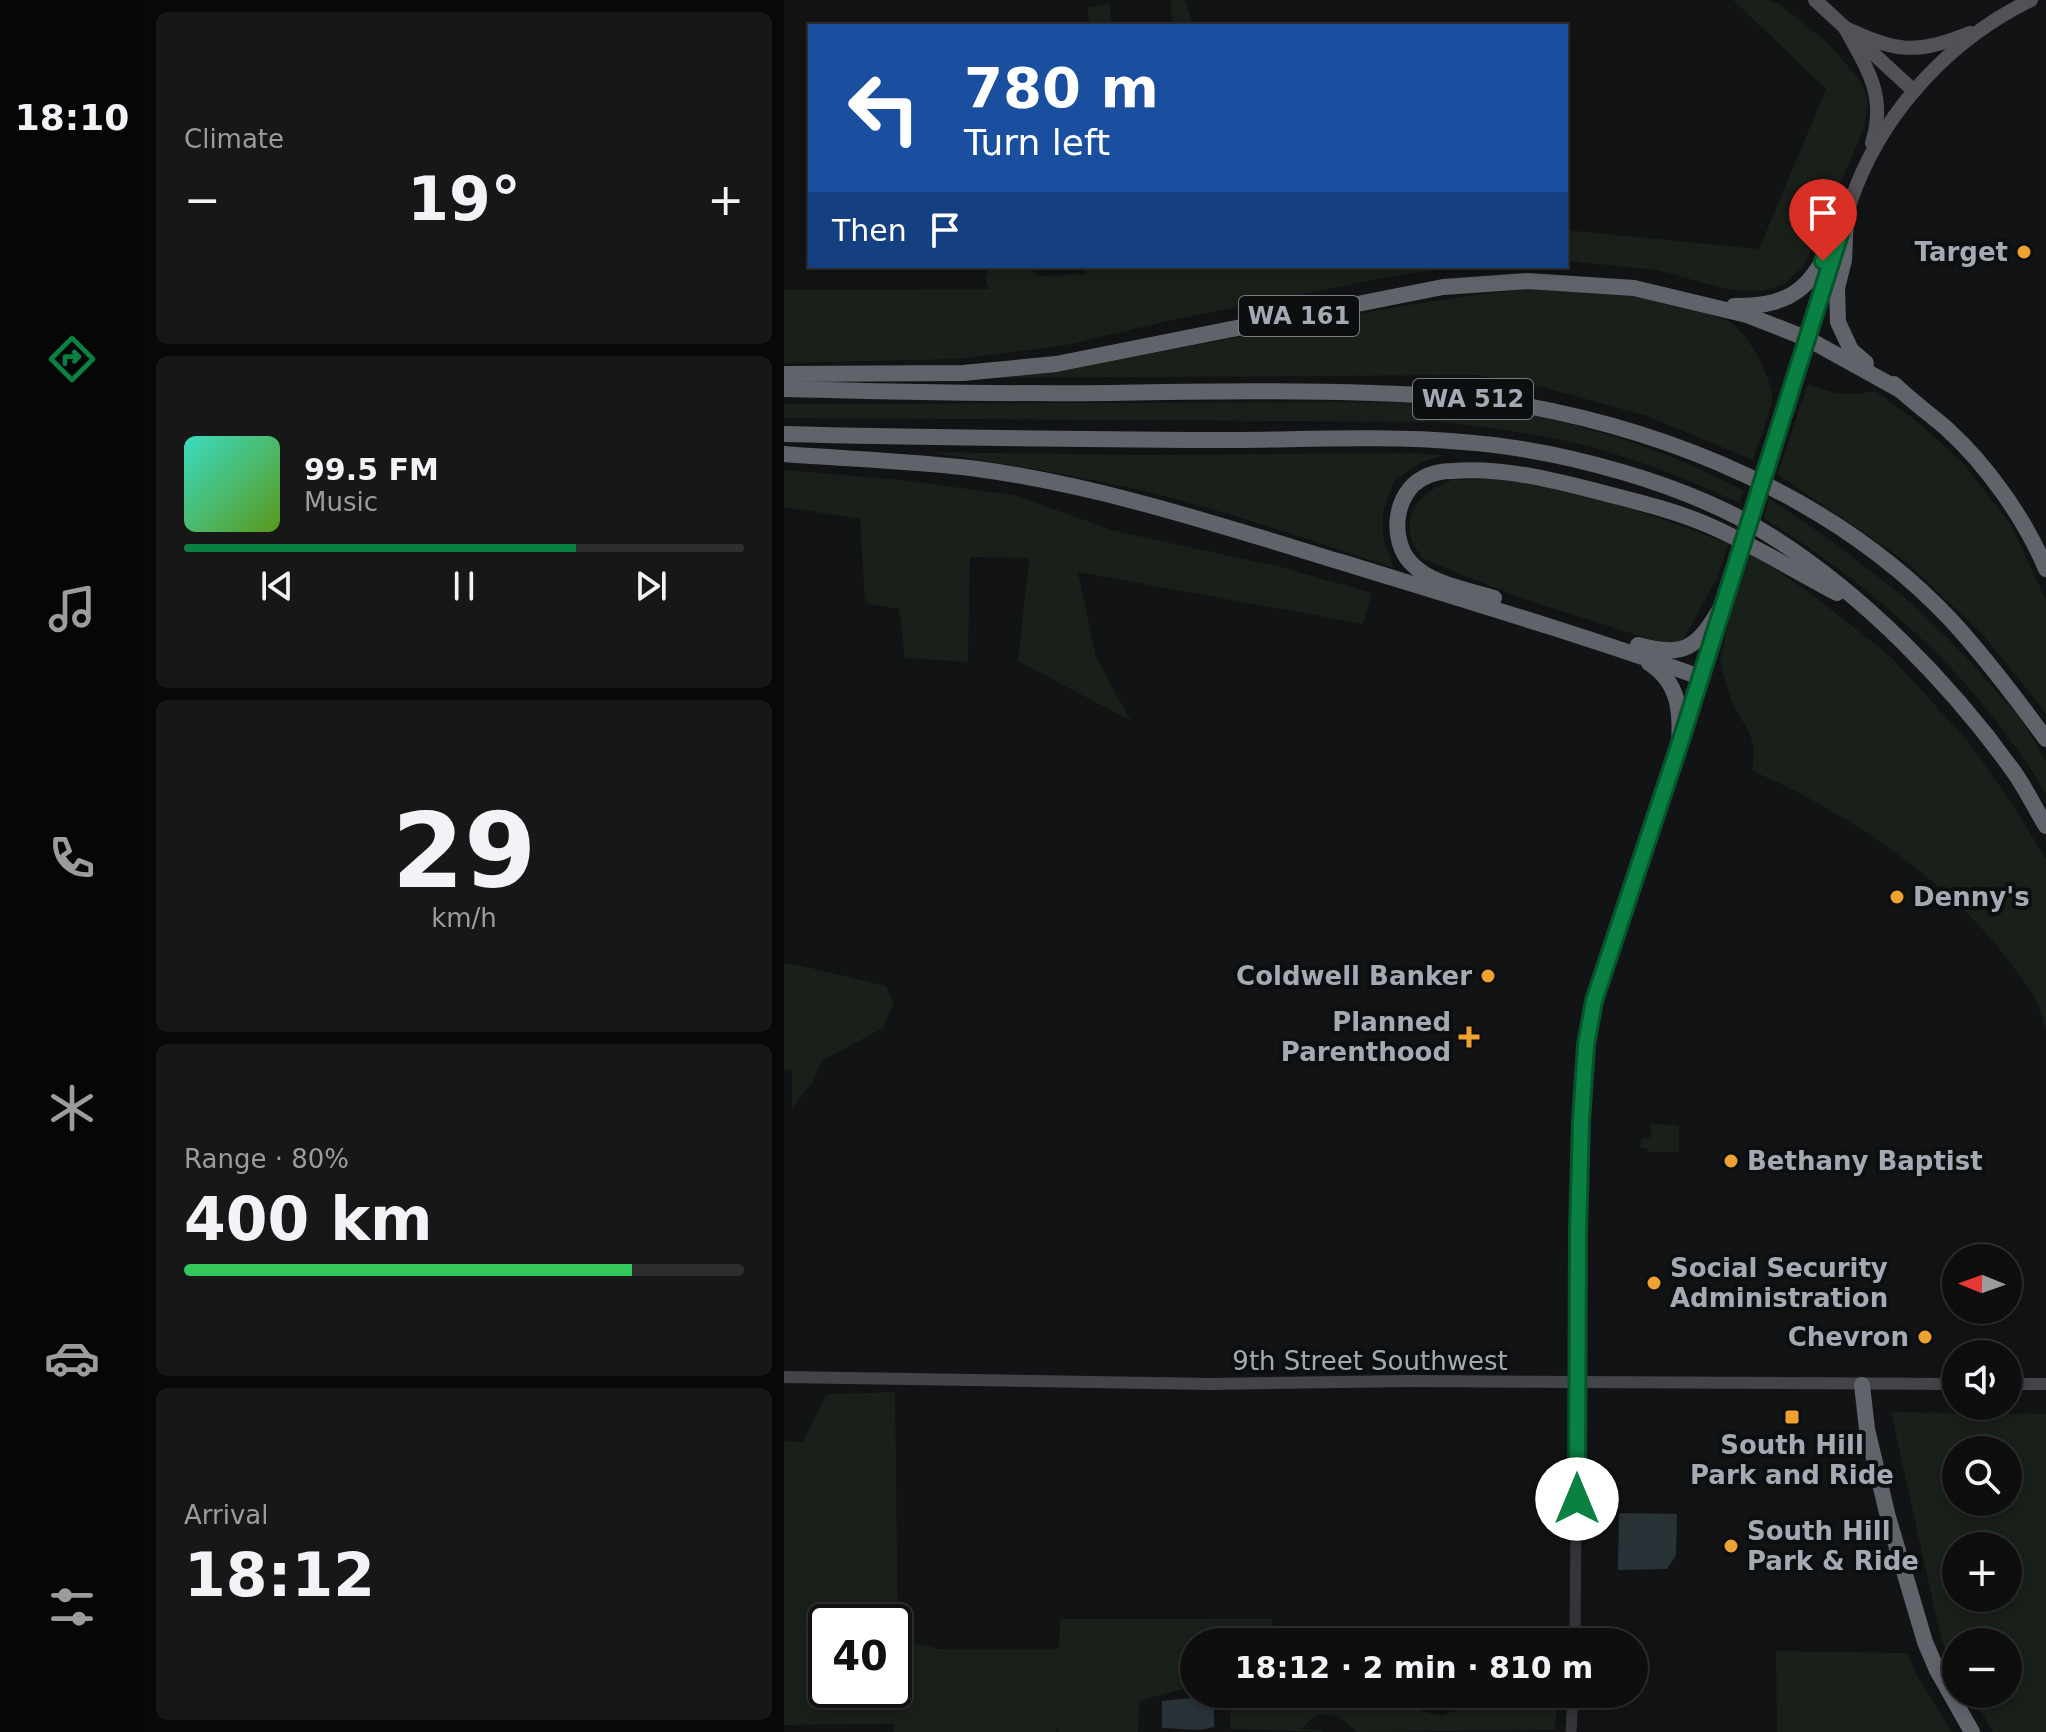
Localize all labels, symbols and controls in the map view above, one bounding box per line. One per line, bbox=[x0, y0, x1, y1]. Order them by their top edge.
text: 780 m bbox=[964, 55, 1159, 120]
icon: left bbox=[832, 56, 936, 160]
text: 18:10 bbox=[15, 97, 129, 138]
text: Turn left bbox=[964, 122, 1110, 163]
text: Climate bbox=[184, 124, 284, 154]
text: 19° bbox=[407, 164, 521, 234]
text: − bbox=[184, 174, 221, 225]
text: + bbox=[707, 174, 744, 225]
pin bbox=[1789, 179, 1857, 261]
icon: arrive bbox=[1801, 191, 1845, 235]
icon: arrive bbox=[923, 208, 967, 252]
text: Then bbox=[832, 213, 907, 248]
place label: Target bbox=[1915, 237, 2008, 267]
marker: Target bbox=[2015, 243, 2033, 261]
road number: WA 161 bbox=[1239, 296, 1359, 336]
icon: directions bbox=[44, 331, 100, 387]
road number: WA 512 bbox=[1413, 379, 1533, 419]
text: 99.5 FM bbox=[304, 452, 439, 487]
text: Music bbox=[304, 487, 378, 517]
icon: previous bbox=[255, 564, 299, 608]
icon: pause bbox=[442, 564, 486, 608]
icon: next bbox=[629, 564, 673, 608]
icon: music bbox=[44, 581, 100, 637]
text: 29 bbox=[392, 790, 536, 912]
icon: phone bbox=[44, 830, 100, 886]
place label: Denny's bbox=[1913, 882, 2030, 912]
marker: Denny's bbox=[1888, 888, 1906, 906]
text: km/h bbox=[431, 903, 497, 933]
place label: Coldwell Banker bbox=[1236, 961, 1472, 991]
marker: Coldwell Banker bbox=[1479, 967, 1497, 985]
place label: Planned Parenthood bbox=[1281, 1007, 1451, 1067]
marker: Planned Parenthood bbox=[1458, 1026, 1480, 1048]
icon: climate bbox=[44, 1080, 100, 1136]
text: Range · 80% bbox=[184, 1144, 349, 1174]
place label: Bethany Baptist bbox=[1747, 1146, 1983, 1176]
marker: Bethany Baptist bbox=[1722, 1152, 1740, 1170]
text: 400 km bbox=[184, 1184, 433, 1254]
north arrow bbox=[1942, 1244, 2022, 1324]
map controls bbox=[1942, 1244, 2022, 1708]
place label: Social Security Administration bbox=[1670, 1253, 1888, 1313]
marker: Social Security Administration bbox=[1645, 1274, 1663, 1292]
place label: Chevron bbox=[1788, 1322, 1909, 1352]
marker: Chevron bbox=[1916, 1328, 1934, 1346]
icon: car bbox=[44, 1330, 100, 1386]
button: sound bbox=[1942, 1340, 2022, 1420]
street label: 9th Street Southwest bbox=[1232, 1346, 1508, 1376]
marker: South Hill Park and Ride bbox=[1783, 1408, 1801, 1426]
place label: South Hill Park and Ride bbox=[1690, 1430, 1894, 1490]
button: search bbox=[1942, 1436, 2022, 1516]
position arrow bbox=[1535, 1457, 1619, 1541]
text: Arrival bbox=[184, 1500, 268, 1530]
place label: South Hill Park & Ride bbox=[1747, 1516, 1919, 1576]
button: + bbox=[1942, 1532, 2022, 1612]
marker: South Hill Park & Ride bbox=[1722, 1537, 1740, 1555]
text: 18:12 bbox=[184, 1540, 375, 1610]
icon: filters bbox=[44, 1579, 100, 1635]
speed limit sign: 40 bbox=[808, 1604, 912, 1708]
button: − bbox=[1942, 1628, 2022, 1708]
text: 18:12 · 2 min · 810 m bbox=[1235, 1650, 1593, 1685]

